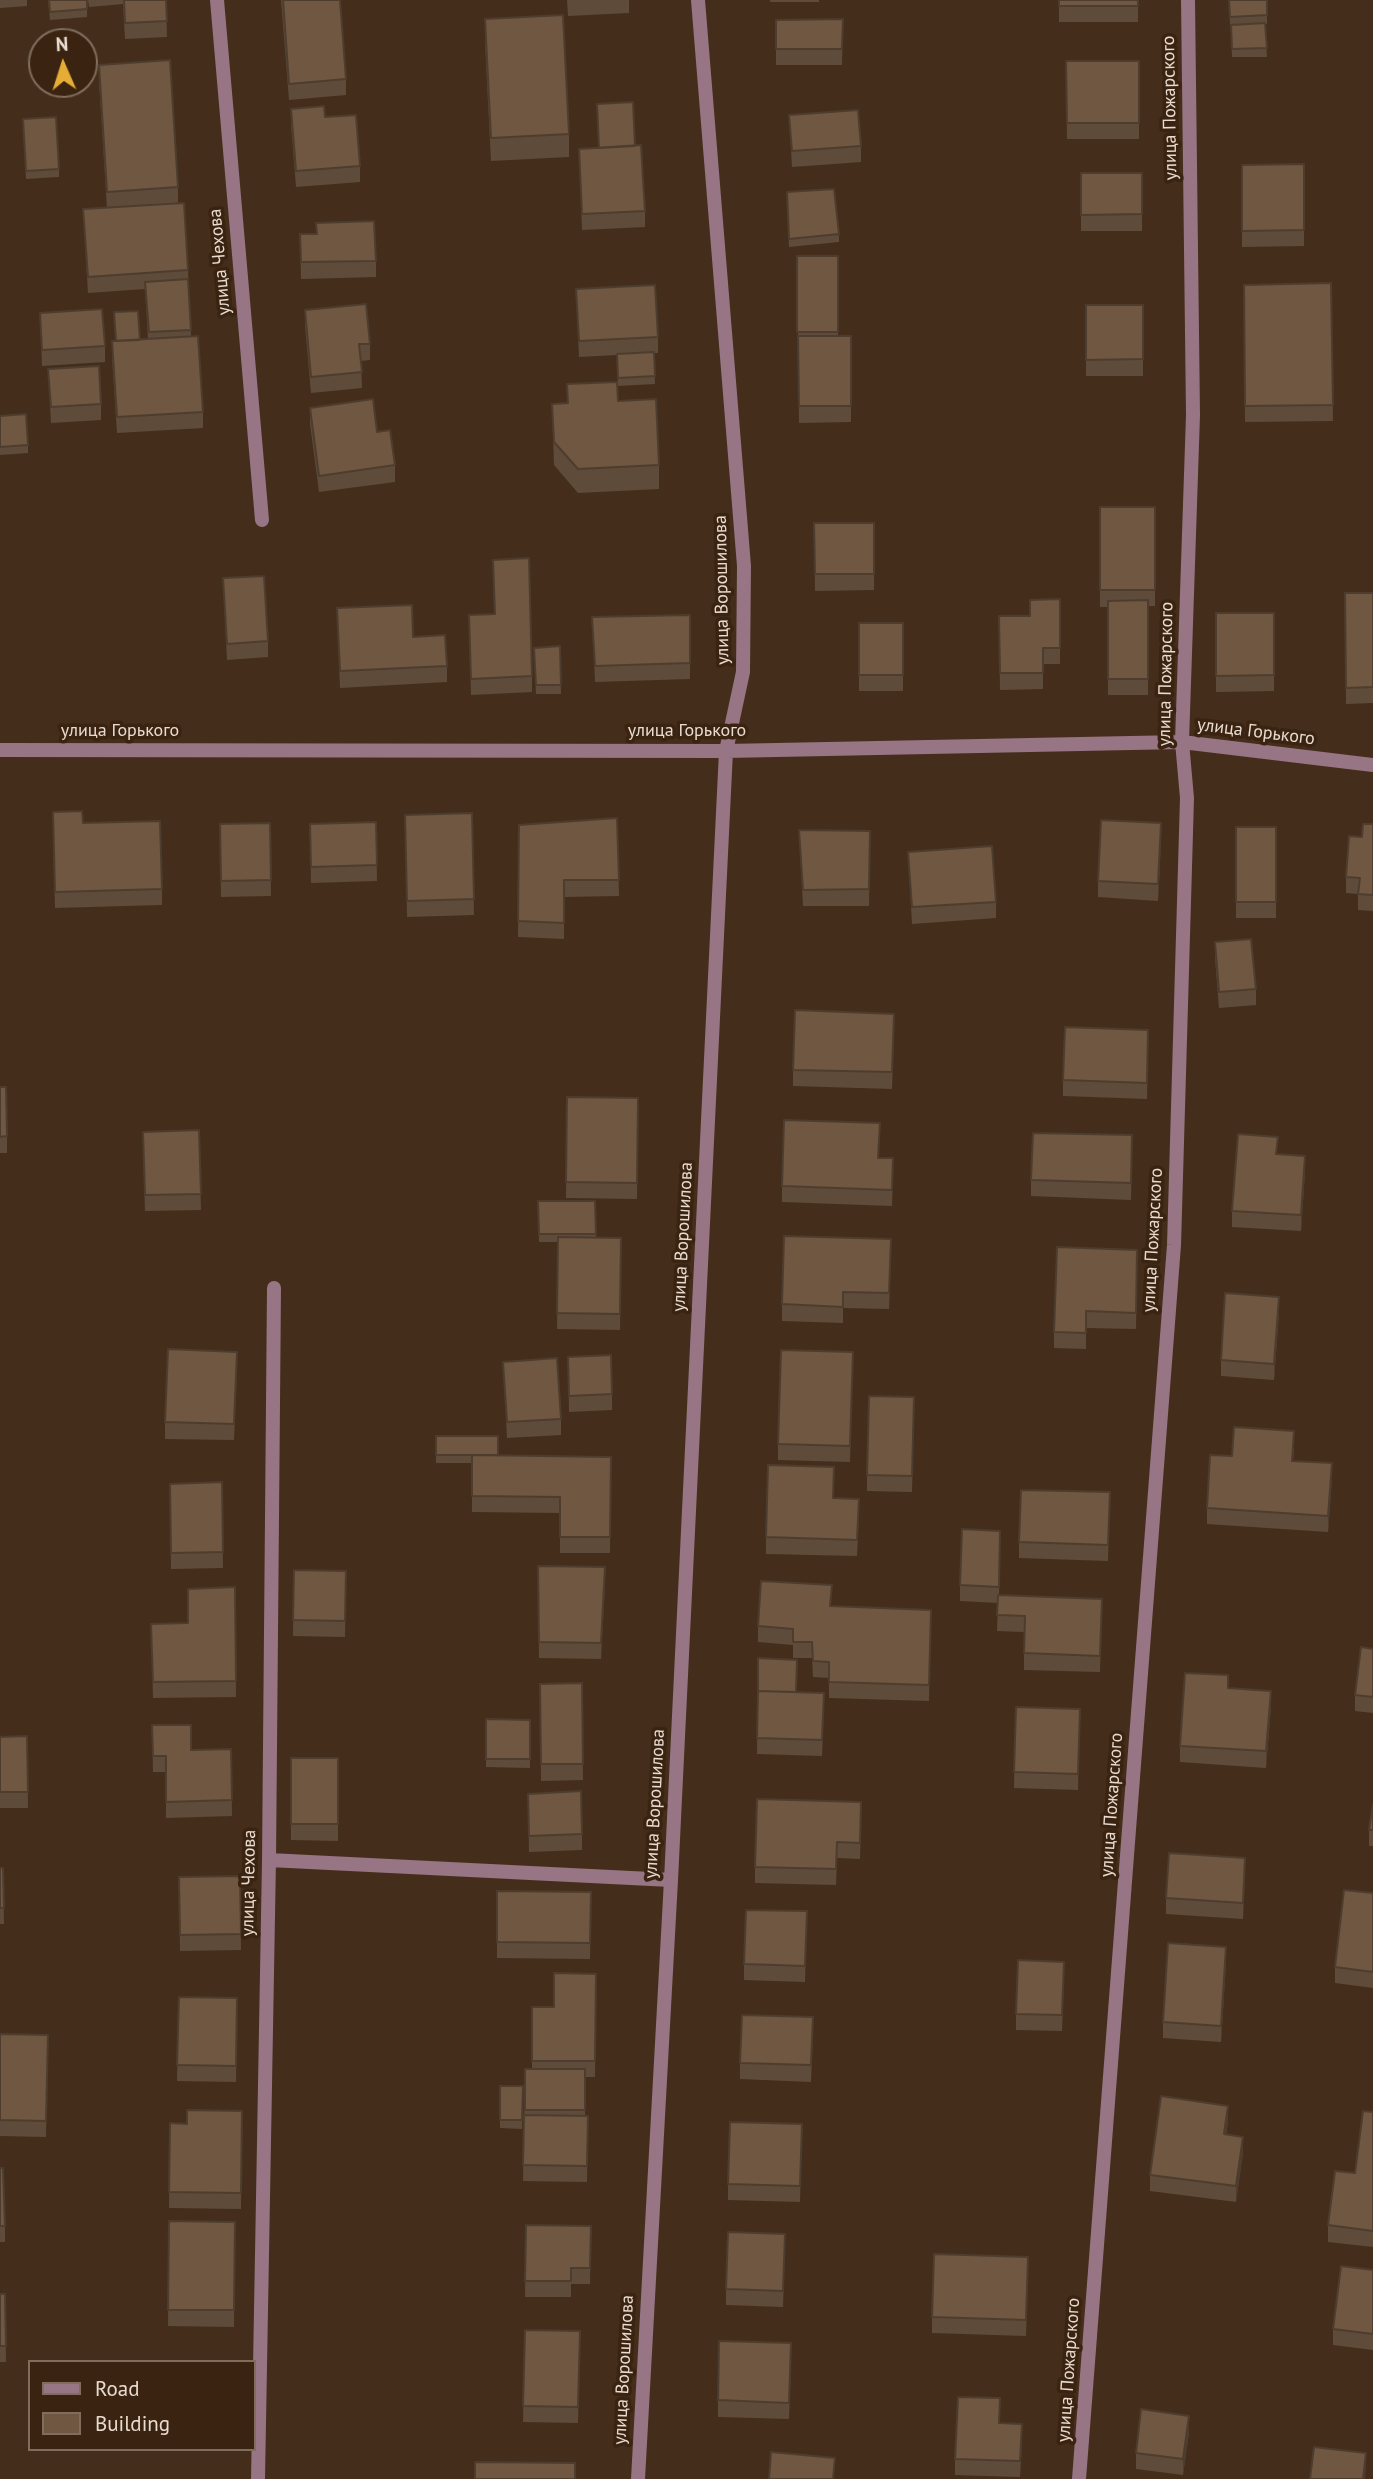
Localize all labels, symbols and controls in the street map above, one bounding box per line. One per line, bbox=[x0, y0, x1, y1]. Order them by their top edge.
north arrow bbox=[28, 28, 98, 98]
text: N bbox=[55, 32, 69, 56]
street label: улица Пожарского bbox=[1158, 35, 1182, 181]
street label: улица Чехова bbox=[205, 208, 235, 316]
street label: улица Ворошилова bbox=[710, 515, 734, 665]
street label: улица Пожарского bbox=[1154, 601, 1178, 747]
street label: улица Горького bbox=[1196, 714, 1316, 750]
street label: улица Горького bbox=[61, 720, 179, 742]
street label: улица Горького bbox=[628, 720, 746, 742]
street label: улица Ворошилова bbox=[668, 1162, 698, 1312]
street label: улица Пожарского bbox=[1138, 1167, 1168, 1313]
street label: улица Ворошилова bbox=[640, 1729, 670, 1879]
street label: улица Пожарского bbox=[1096, 1732, 1128, 1878]
street label: улица Чехова bbox=[237, 1829, 261, 1937]
street label: улица Ворошилова bbox=[609, 2295, 639, 2445]
street label: улица Пожарского bbox=[1053, 2297, 1085, 2443]
legend bbox=[28, 2360, 256, 2451]
text: Road bbox=[95, 2375, 139, 2402]
text: Building bbox=[95, 2410, 170, 2437]

